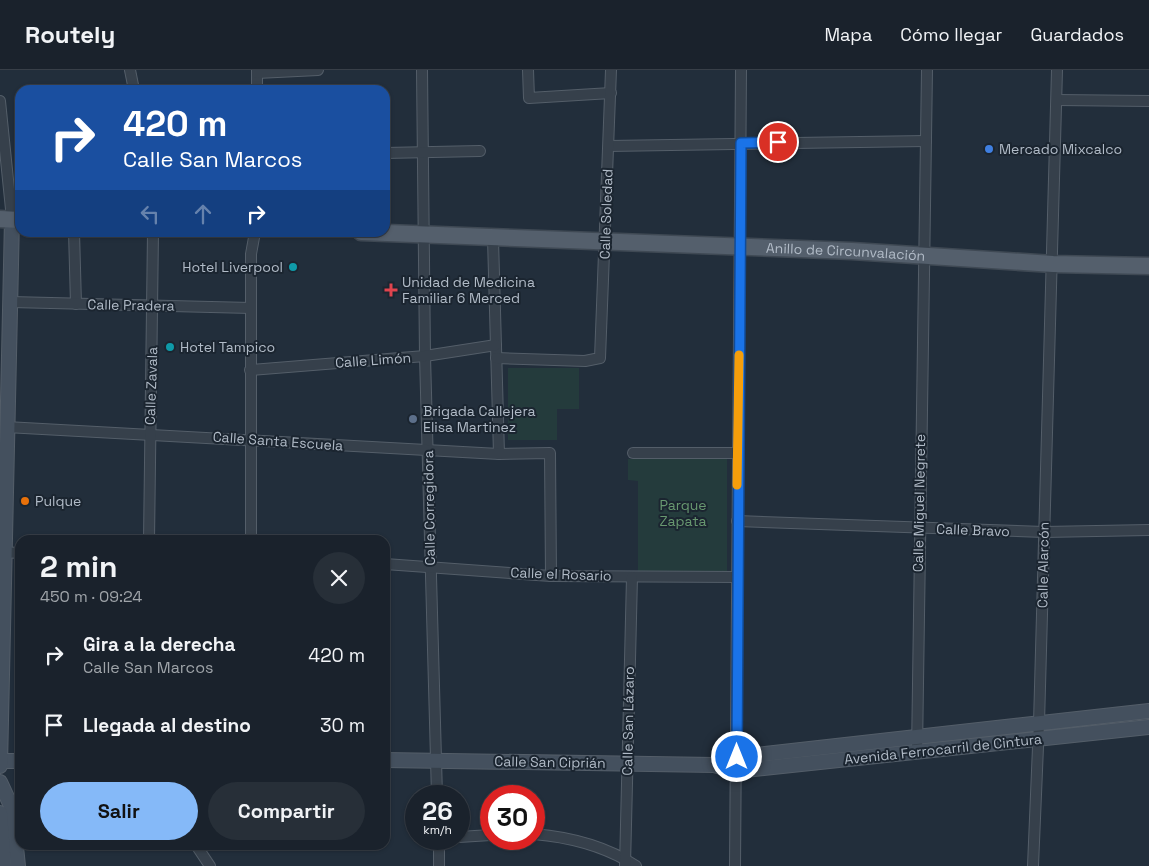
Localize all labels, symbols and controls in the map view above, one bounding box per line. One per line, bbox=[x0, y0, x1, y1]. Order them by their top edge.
text: Routely bbox=[25, 19, 115, 50]
text: Mapa bbox=[824, 23, 872, 46]
text: Cómo llegar bbox=[900, 23, 1002, 46]
text: Guardados bbox=[1030, 23, 1124, 46]
text: 420 m bbox=[123, 102, 228, 146]
icon: right bbox=[40, 105, 105, 170]
pin bbox=[757, 121, 799, 163]
icon: arrive bbox=[764, 128, 792, 156]
place label: Mercado Mixcalco bbox=[999, 140, 1122, 158]
marker: Mercado Mixcalco bbox=[983, 143, 995, 155]
text: Calle San Marcos bbox=[123, 145, 302, 173]
street label: Calle Soledad bbox=[595, 168, 617, 260]
icon: left bbox=[136, 200, 164, 228]
icon: ahead bbox=[189, 200, 217, 228]
icon: right bbox=[242, 200, 270, 228]
street label: Anillo de Circunvalación bbox=[766, 239, 926, 265]
place label: Hotel Liverpool bbox=[182, 258, 283, 276]
marker: Hotel Liverpool bbox=[287, 261, 299, 273]
place label: Unidad de Medicina Familiar 6 Merced bbox=[402, 273, 535, 307]
marker: Unidad de Medicina Familiar 6 Merced bbox=[384, 283, 398, 297]
street label: Calle Pradera bbox=[87, 295, 175, 315]
place label: Hotel Tampico bbox=[180, 338, 275, 356]
marker: Hotel Tampico bbox=[164, 341, 176, 353]
street label: Calle Zavala bbox=[141, 347, 161, 425]
street label: Calle Limón bbox=[334, 348, 412, 372]
place label: Brigada Callejera Elisa Martinez bbox=[423, 402, 536, 436]
marker: Brigada Callejera Elisa Martinez bbox=[407, 413, 419, 425]
street label: Calle Santa Escuela bbox=[212, 427, 344, 455]
street label: Calle Miguel Negrete bbox=[909, 434, 929, 572]
street label: Calle Corregidora bbox=[419, 450, 439, 566]
place label: Pulque bbox=[35, 492, 81, 510]
marker: Pulque bbox=[19, 495, 31, 507]
park label: Parque Zapata bbox=[659, 496, 707, 530]
street label: Calle Bravo bbox=[936, 520, 1010, 540]
street label: Calle Alarcón bbox=[1033, 522, 1053, 608]
text: 2 min bbox=[40, 547, 118, 586]
button: close bbox=[313, 552, 365, 604]
street label: Calle el Rosario bbox=[510, 563, 612, 585]
text: 450 m · 09:24 bbox=[40, 586, 142, 607]
text: Gira a la derecha bbox=[83, 632, 235, 657]
icon: right bbox=[40, 641, 68, 669]
text: 420 m bbox=[308, 643, 365, 668]
text: Calle San Marcos bbox=[83, 657, 214, 678]
street label: Calle San Lázaro bbox=[618, 666, 638, 776]
icon: arrive bbox=[40, 711, 68, 739]
text: Llegada al destino bbox=[83, 713, 251, 738]
text: 30 m bbox=[320, 713, 365, 738]
position arrow bbox=[710, 730, 762, 782]
street label: Avenida Ferrocarril de Cintura bbox=[843, 730, 1043, 768]
street label: Calle San Ciprián bbox=[494, 752, 606, 772]
button: Salir bbox=[40, 782, 198, 840]
button: Compartir bbox=[208, 782, 365, 840]
speed limit sign: 30 bbox=[480, 785, 545, 850]
text: 26 bbox=[422, 795, 453, 827]
text: km/h bbox=[423, 822, 452, 838]

